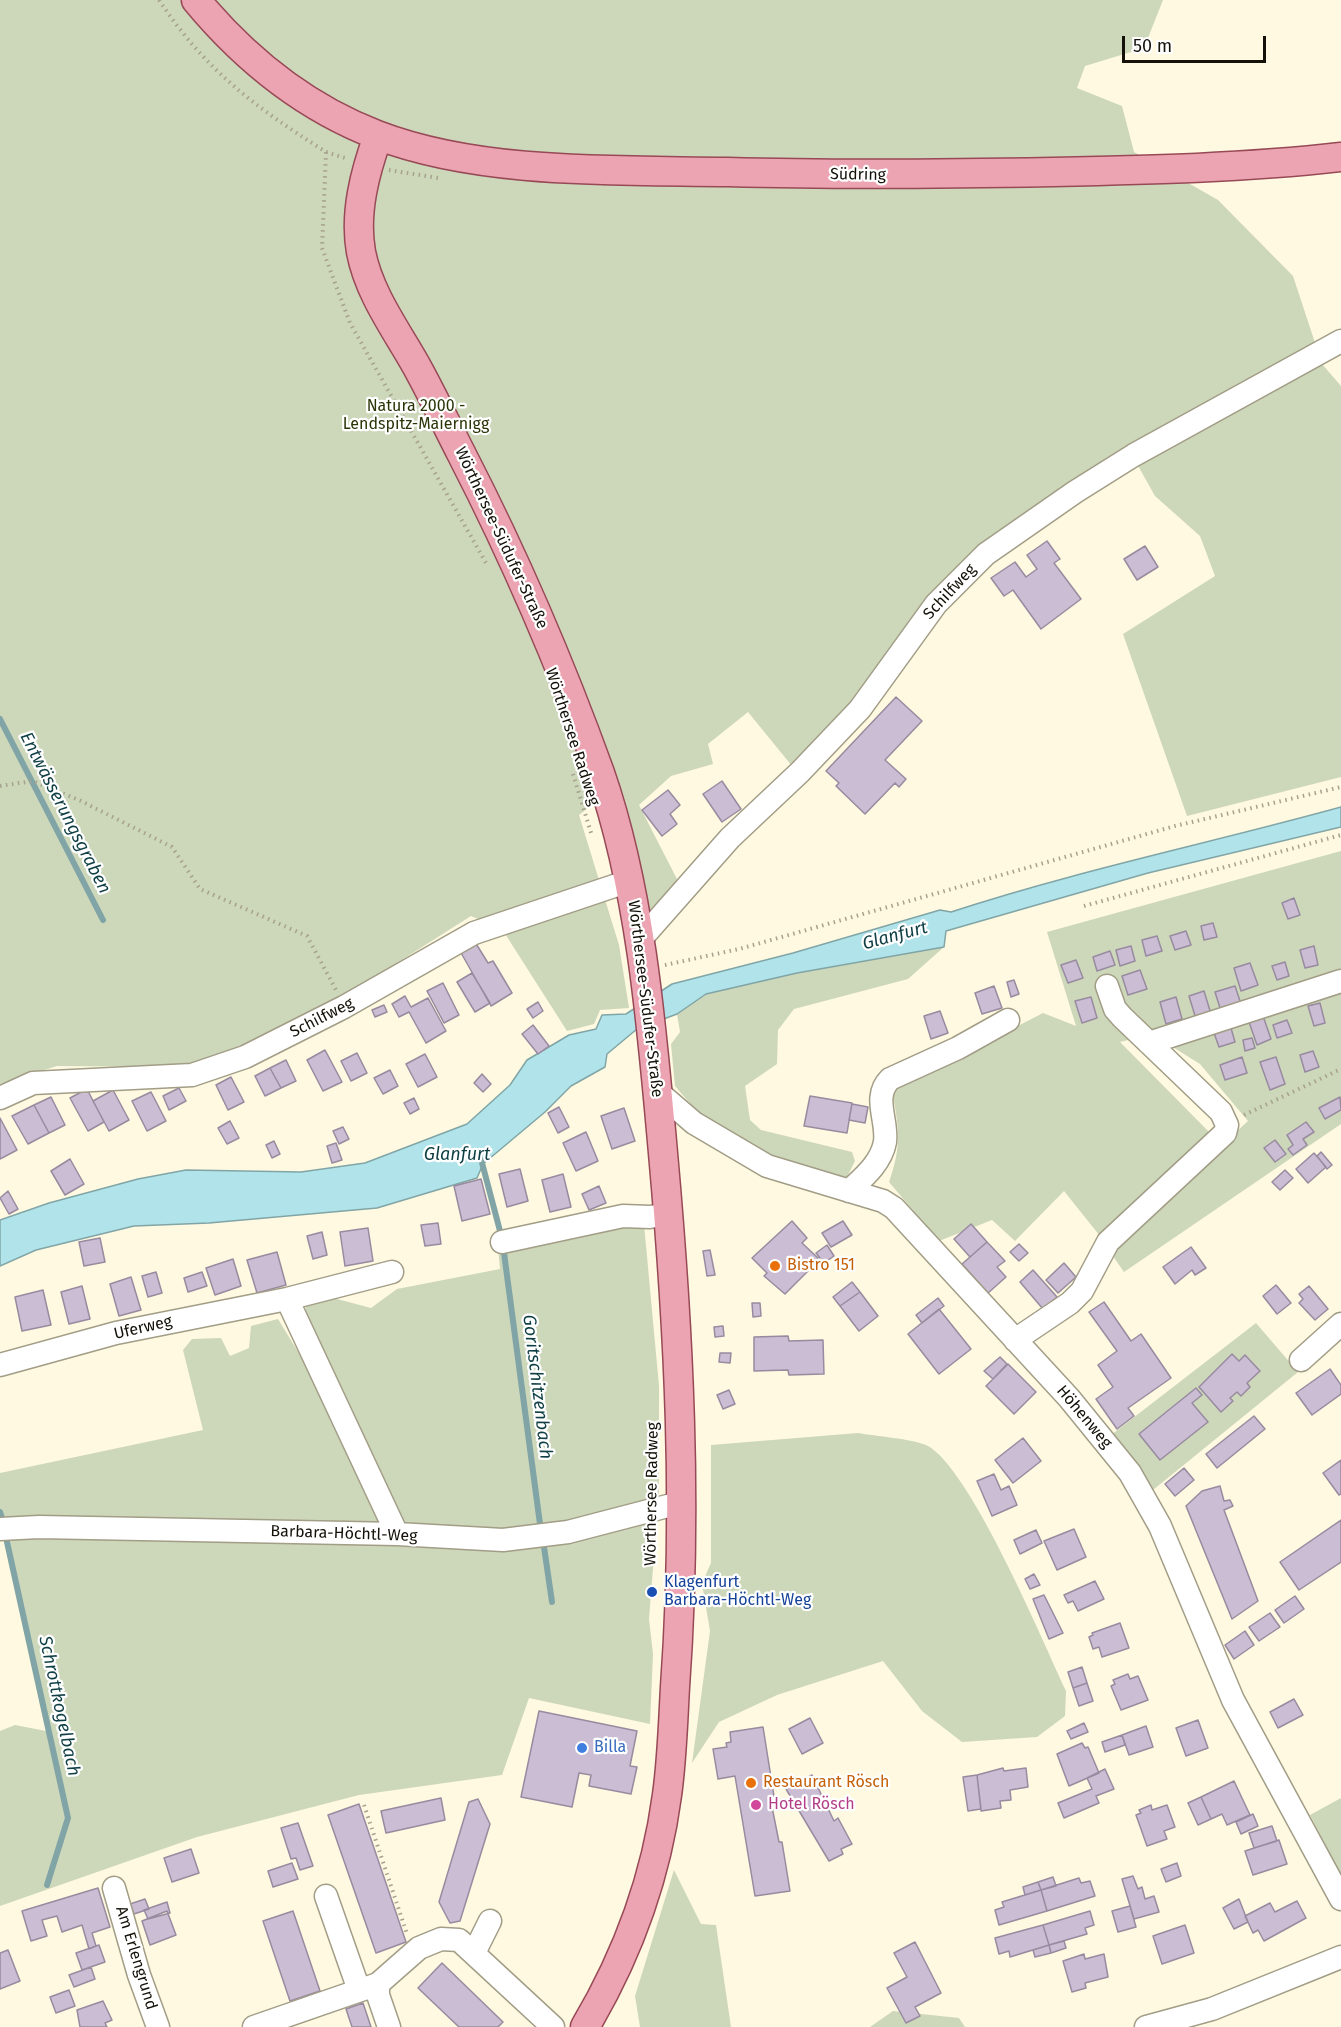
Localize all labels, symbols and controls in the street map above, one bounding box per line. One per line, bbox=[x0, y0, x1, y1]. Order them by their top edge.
scale bar bbox=[1125, 24, 1269, 62]
text: 50 m bbox=[1133, 35, 1172, 57]
street label: Südring bbox=[830, 165, 886, 185]
park label: Natura 2000 - Lendspitz-Maiernigg bbox=[343, 397, 489, 435]
street label: Wörthersee-Südufer-Straße bbox=[450, 444, 552, 632]
street label: Schilfweg bbox=[920, 560, 980, 624]
street label: Wörthersee Radweg bbox=[541, 666, 603, 808]
water label: Entwässerungsgraben bbox=[15, 729, 115, 897]
street label: Wörthersee-Südufer-Straße bbox=[623, 899, 667, 1099]
water label: Glanfurt bbox=[860, 917, 930, 955]
street label: Schilfweg bbox=[287, 994, 357, 1042]
water label: Glanfurt bbox=[424, 1144, 490, 1166]
place label: Bistro 151 bbox=[787, 1256, 855, 1276]
marker: Bistro 151 bbox=[768, 1259, 782, 1273]
street label: Uferweg bbox=[112, 1312, 174, 1344]
water label: Goritschitzenbach bbox=[517, 1313, 557, 1461]
street label: Höhenweg bbox=[1052, 1382, 1116, 1452]
street label: Wörthersee Radweg bbox=[641, 1422, 663, 1566]
street label: Barbara-Höchtl-Weg bbox=[270, 1522, 418, 1546]
place label: Klagenfurt Barbara-Höchtl-Weg bbox=[664, 1573, 811, 1611]
marker: Klagenfurt Barbara-Höchtl-Weg bbox=[645, 1585, 659, 1599]
water label: Schrottkogelbach bbox=[34, 1634, 84, 1778]
place label: Billa bbox=[594, 1738, 626, 1758]
marker: Billa bbox=[575, 1741, 589, 1755]
place label: Restaurant Rösch bbox=[763, 1773, 889, 1793]
marker: Restaurant Rösch bbox=[744, 1776, 758, 1790]
place label: Hotel Rösch bbox=[768, 1795, 855, 1815]
marker: Hotel Rösch bbox=[749, 1798, 763, 1812]
street label: Am Erlengrund bbox=[111, 1904, 161, 2012]

